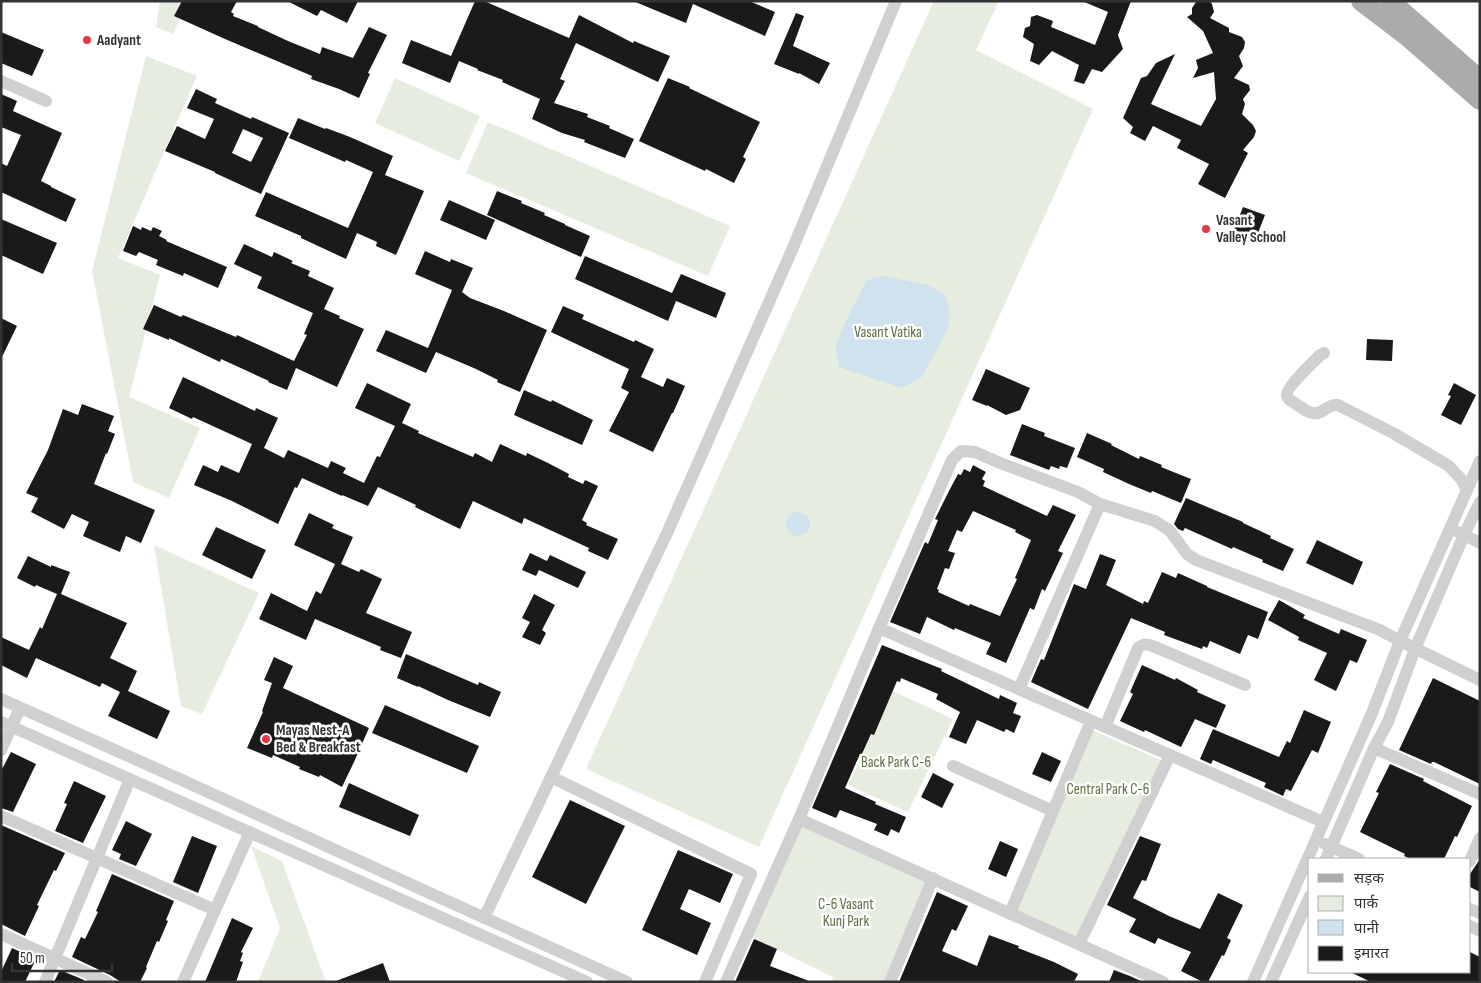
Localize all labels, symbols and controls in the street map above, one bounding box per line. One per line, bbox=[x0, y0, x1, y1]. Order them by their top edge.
place label: Aadyant bbox=[96, 31, 141, 50]
marker: Aadyant bbox=[81, 34, 93, 46]
place label: Vasant Valley School bbox=[1216, 211, 1286, 247]
marker: Vasant Valley School bbox=[1200, 223, 1212, 235]
park label: Vasant Vatika bbox=[854, 323, 922, 342]
place label: Mayas Nest-A Bed & Breakfast bbox=[276, 721, 361, 757]
marker: Mayas Nest-A Bed & Breakfast bbox=[260, 733, 272, 745]
park label: Back Park C-6 bbox=[861, 753, 931, 772]
park label: Central Park C-6 bbox=[1067, 780, 1149, 799]
legend bbox=[1308, 858, 1471, 973]
text: सड़क bbox=[1354, 869, 1384, 888]
text: पार्क bbox=[1354, 894, 1378, 913]
park label: C-6 Vasant Kunj Park bbox=[818, 895, 874, 931]
text: पानी bbox=[1354, 919, 1380, 938]
scale bar bbox=[12, 940, 112, 972]
text: इमारत bbox=[1354, 944, 1389, 963]
text: 50 m bbox=[20, 949, 45, 968]

